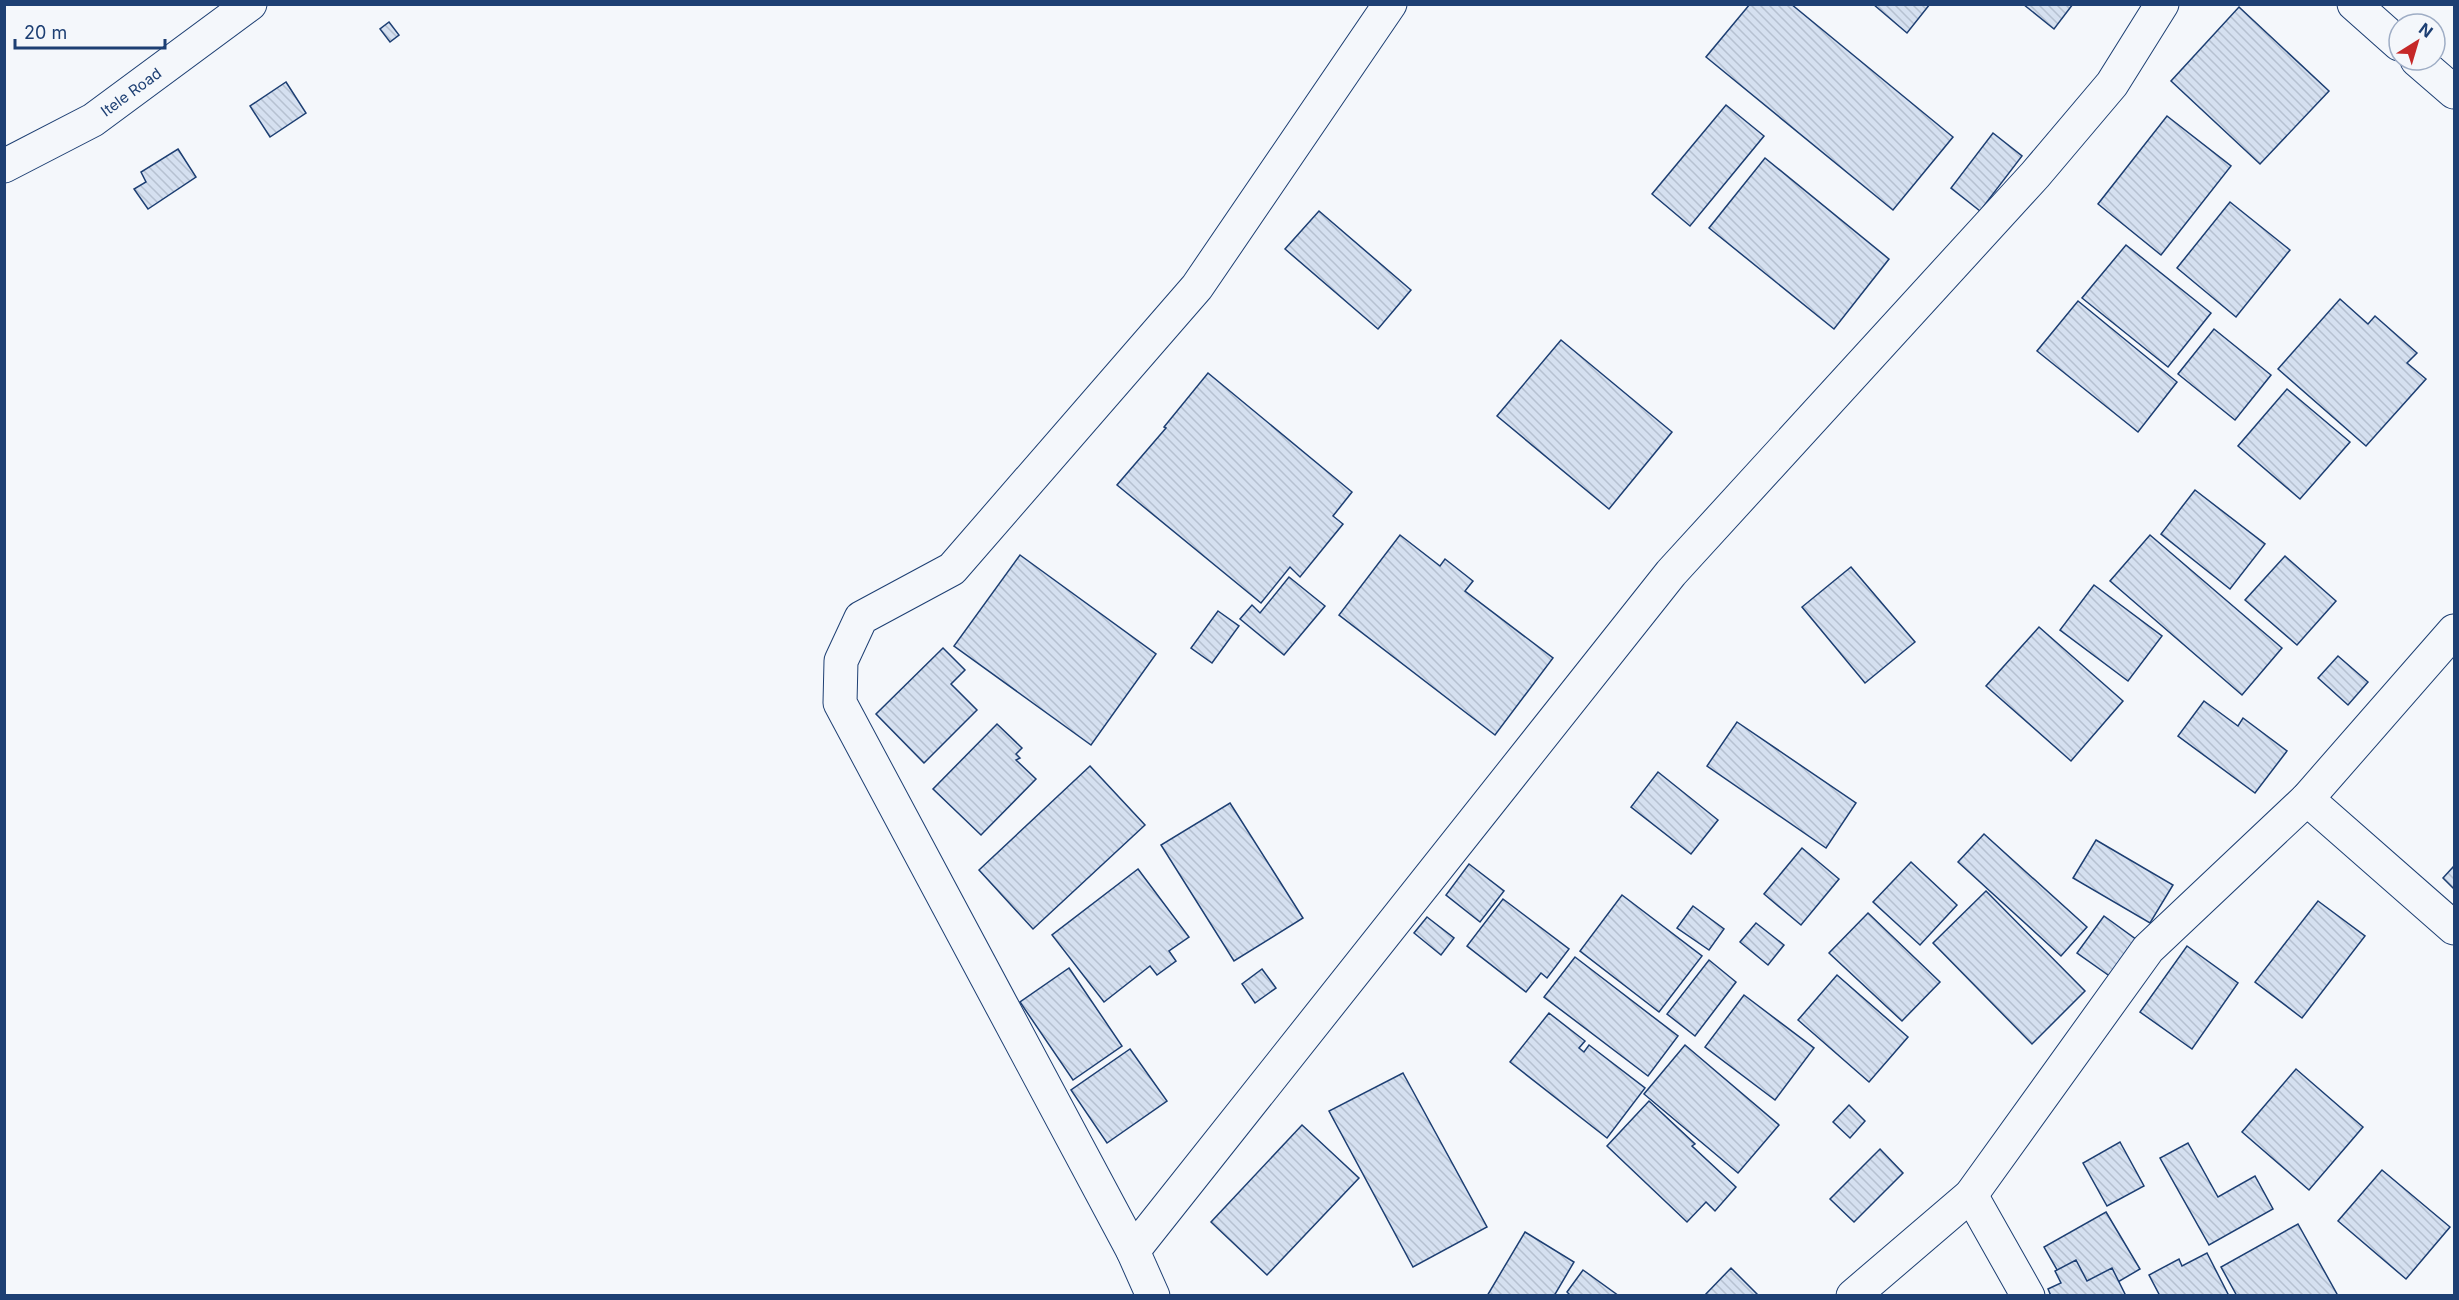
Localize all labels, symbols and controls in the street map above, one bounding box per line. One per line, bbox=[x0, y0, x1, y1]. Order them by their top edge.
scale bar bbox=[15, 12, 165, 50]
north arrow bbox=[2387, 12, 2447, 72]
text: N bbox=[2415, 18, 2437, 42]
text: 20 m bbox=[24, 22, 67, 43]
street label: Itele Road bbox=[97, 64, 165, 120]

